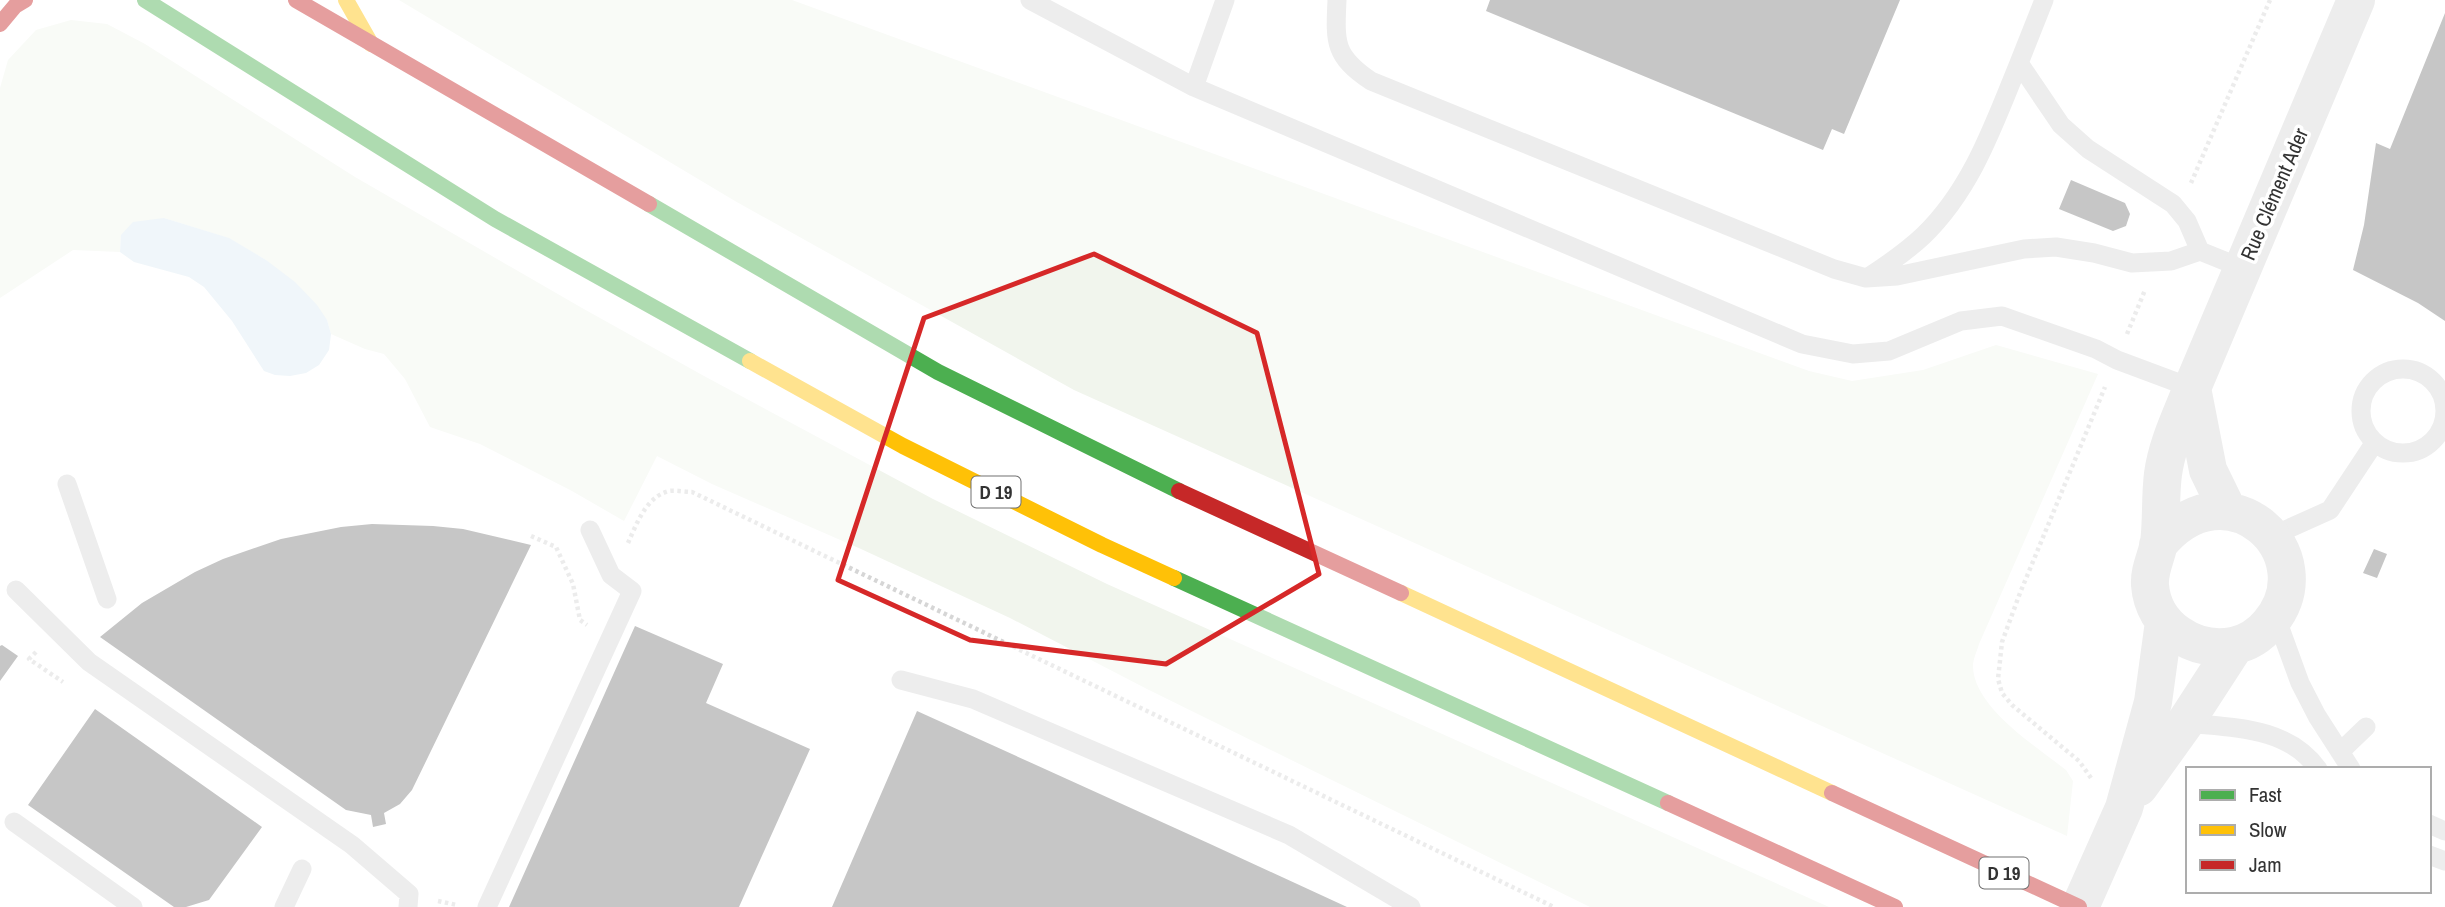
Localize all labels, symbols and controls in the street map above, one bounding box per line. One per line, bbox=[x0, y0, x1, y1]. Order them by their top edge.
street label: Rue Clément Ader bbox=[2233, 123, 2315, 264]
road number: D 19 bbox=[972, 477, 1020, 508]
legend bbox=[2186, 767, 2431, 893]
text: Fast bbox=[2249, 780, 2282, 809]
text: Slow bbox=[2249, 815, 2287, 844]
text: Jam bbox=[2249, 850, 2282, 879]
road number: D 19 bbox=[1980, 858, 2028, 888]

